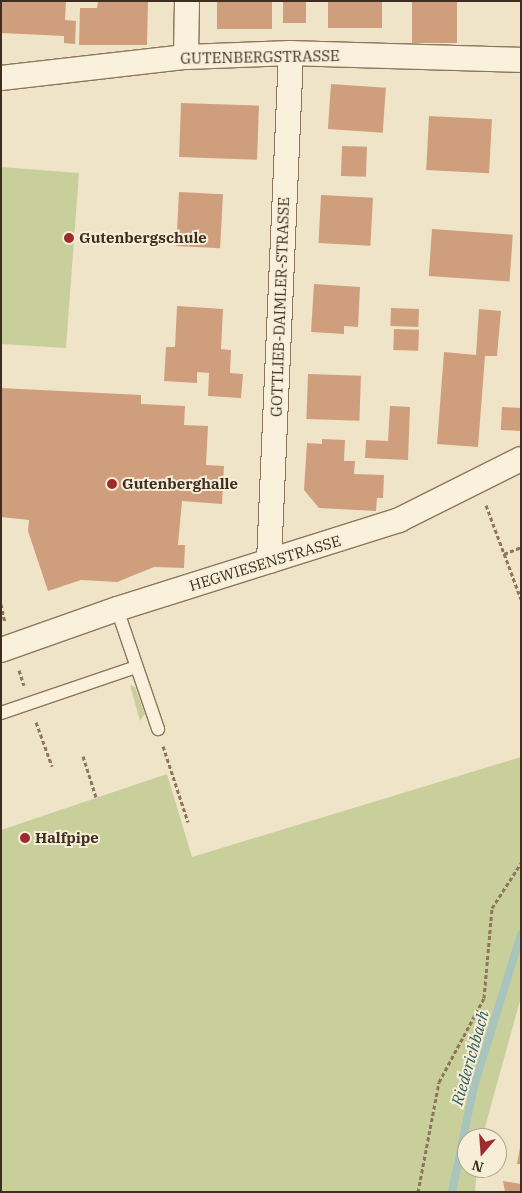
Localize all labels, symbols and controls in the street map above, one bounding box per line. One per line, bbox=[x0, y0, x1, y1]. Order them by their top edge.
street label: GUTENBERGSTRASSE bbox=[180, 47, 340, 67]
street label: GOTTLIEB-DAIMLER-STRASSE bbox=[267, 197, 293, 417]
place label: Gutenbergschule bbox=[79, 229, 207, 247]
marker: Gutenbergschule bbox=[63, 232, 75, 244]
place label: Gutenberghalle bbox=[122, 475, 238, 493]
marker: Gutenberghalle bbox=[106, 478, 118, 490]
street label: HEGWIESENSTRASSE bbox=[187, 531, 343, 595]
place label: Halfpipe bbox=[35, 829, 99, 847]
marker: Halfpipe bbox=[19, 832, 31, 844]
water label: Riederichbach bbox=[447, 1008, 493, 1108]
north arrow bbox=[457, 1128, 507, 1178]
text: N bbox=[470, 1156, 486, 1177]

